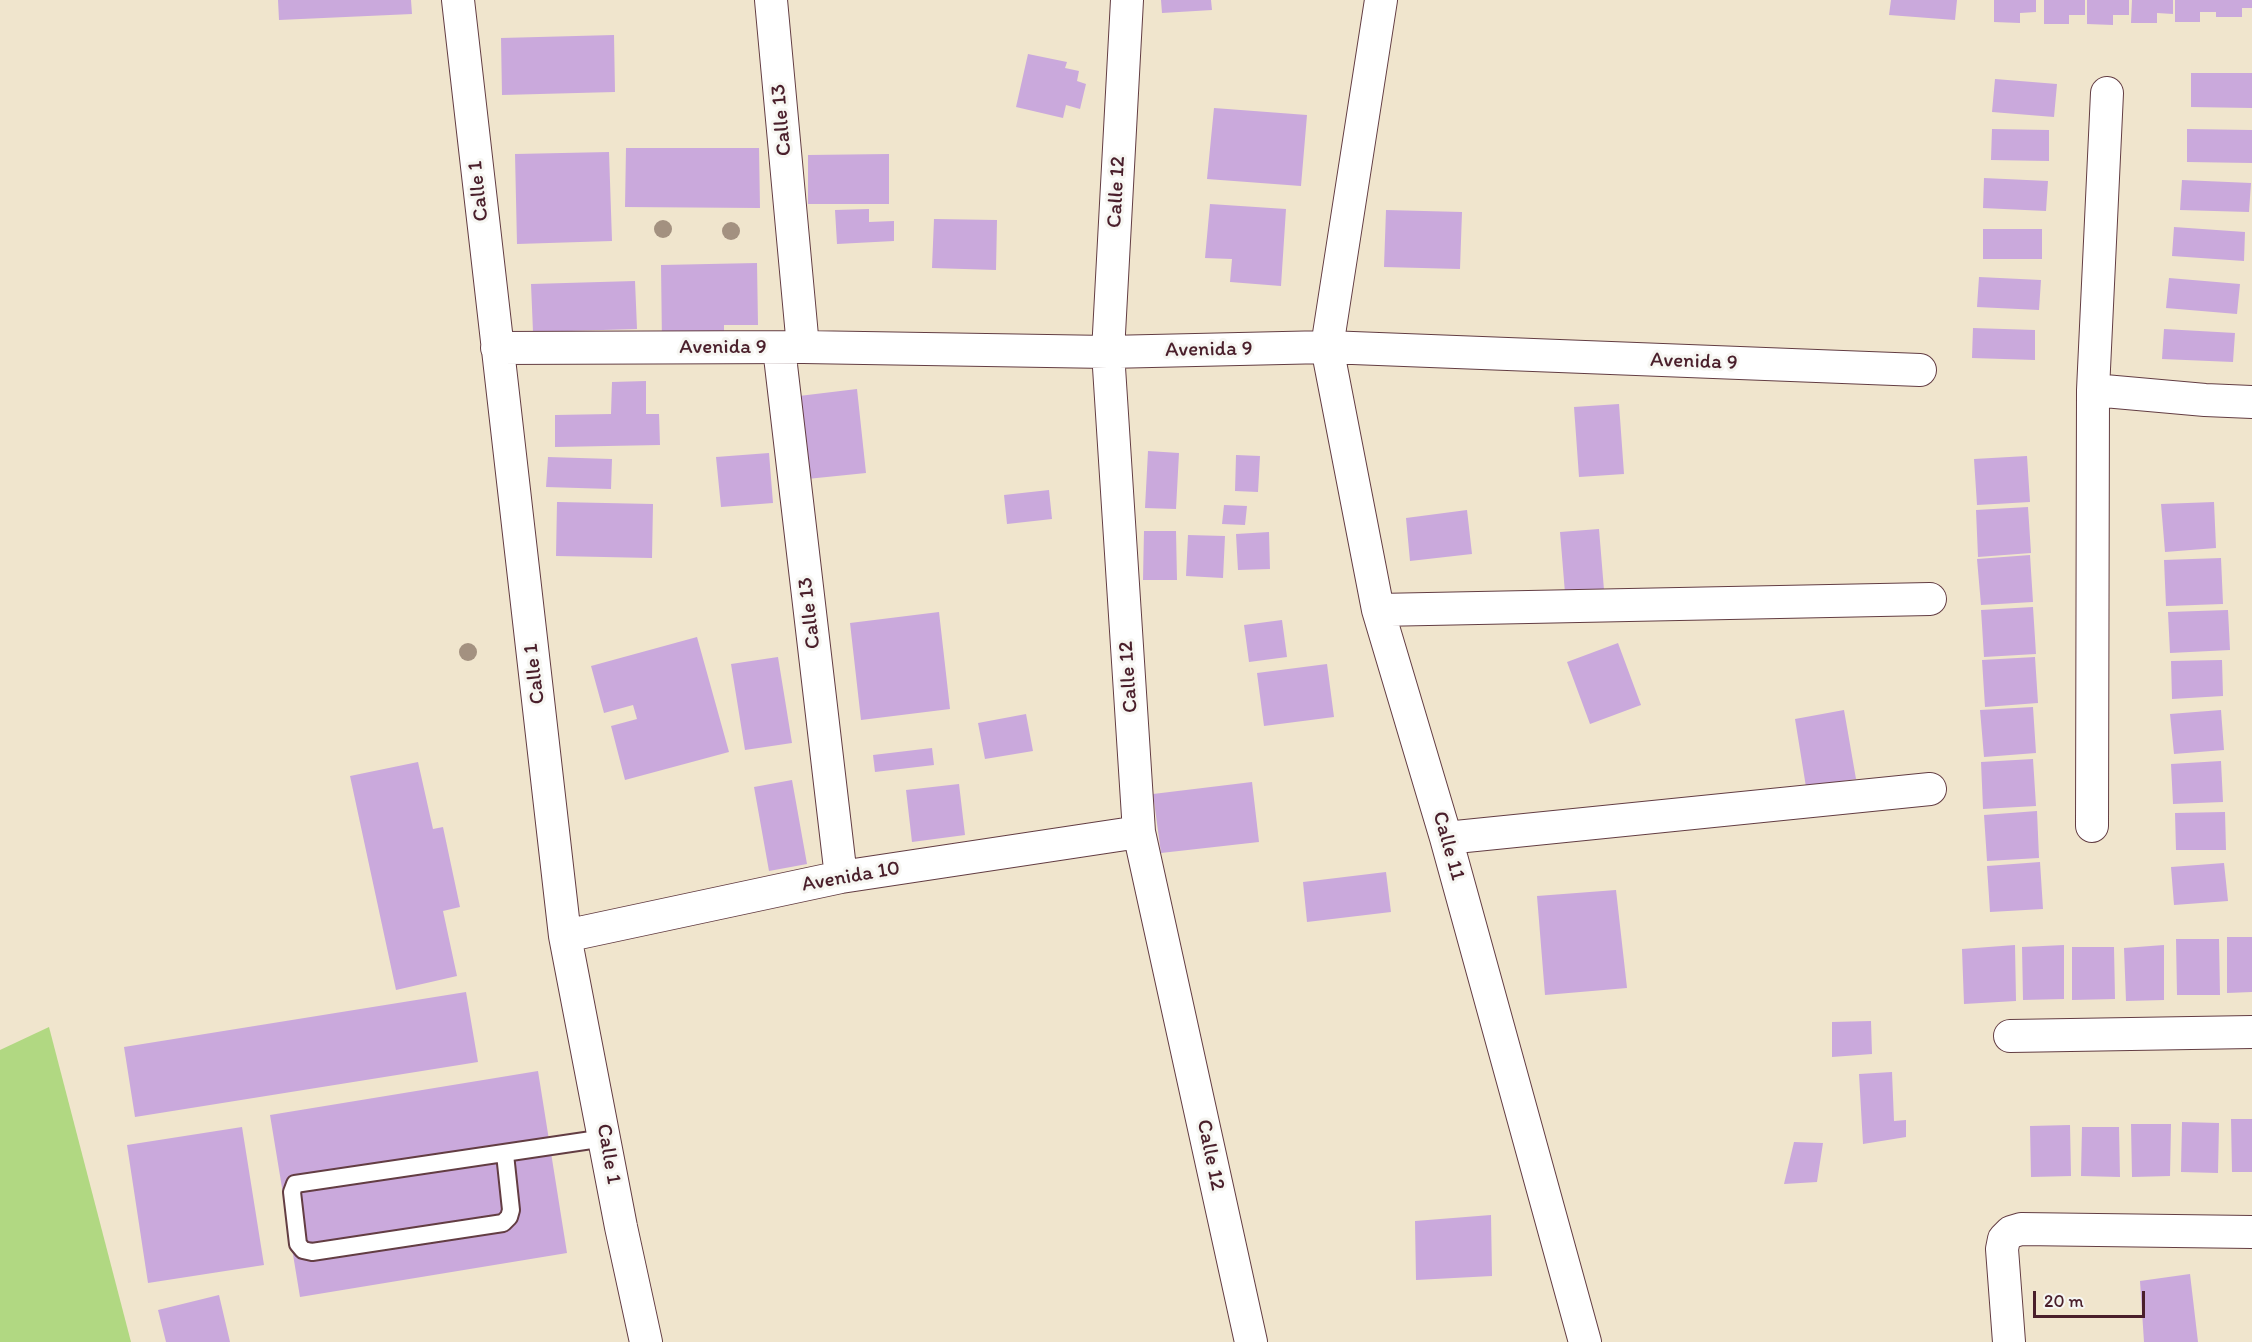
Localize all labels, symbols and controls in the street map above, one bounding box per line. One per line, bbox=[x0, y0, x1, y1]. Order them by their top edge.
street label: Calle 13 bbox=[766, 83, 798, 157]
street label: Calle 12 bbox=[1103, 155, 1131, 229]
street label: Calle 1 bbox=[463, 159, 495, 223]
street label: Avenida 9 bbox=[679, 335, 767, 361]
street label: Avenida 9 bbox=[1165, 337, 1253, 363]
street label: Avenida 9 bbox=[1650, 348, 1738, 376]
street label: Calle 13 bbox=[793, 576, 827, 650]
street label: Calle 12 bbox=[1114, 640, 1144, 714]
street label: Calle 1 bbox=[519, 642, 551, 706]
street label: Calle 11 bbox=[1426, 809, 1470, 883]
street label: Avenida 10 bbox=[800, 856, 902, 898]
street label: Calle 12 bbox=[1190, 1117, 1230, 1193]
street label: Calle 1 bbox=[590, 1122, 626, 1186]
scale bar bbox=[2036, 1279, 2148, 1317]
text: 20 m bbox=[2044, 1290, 2084, 1312]

